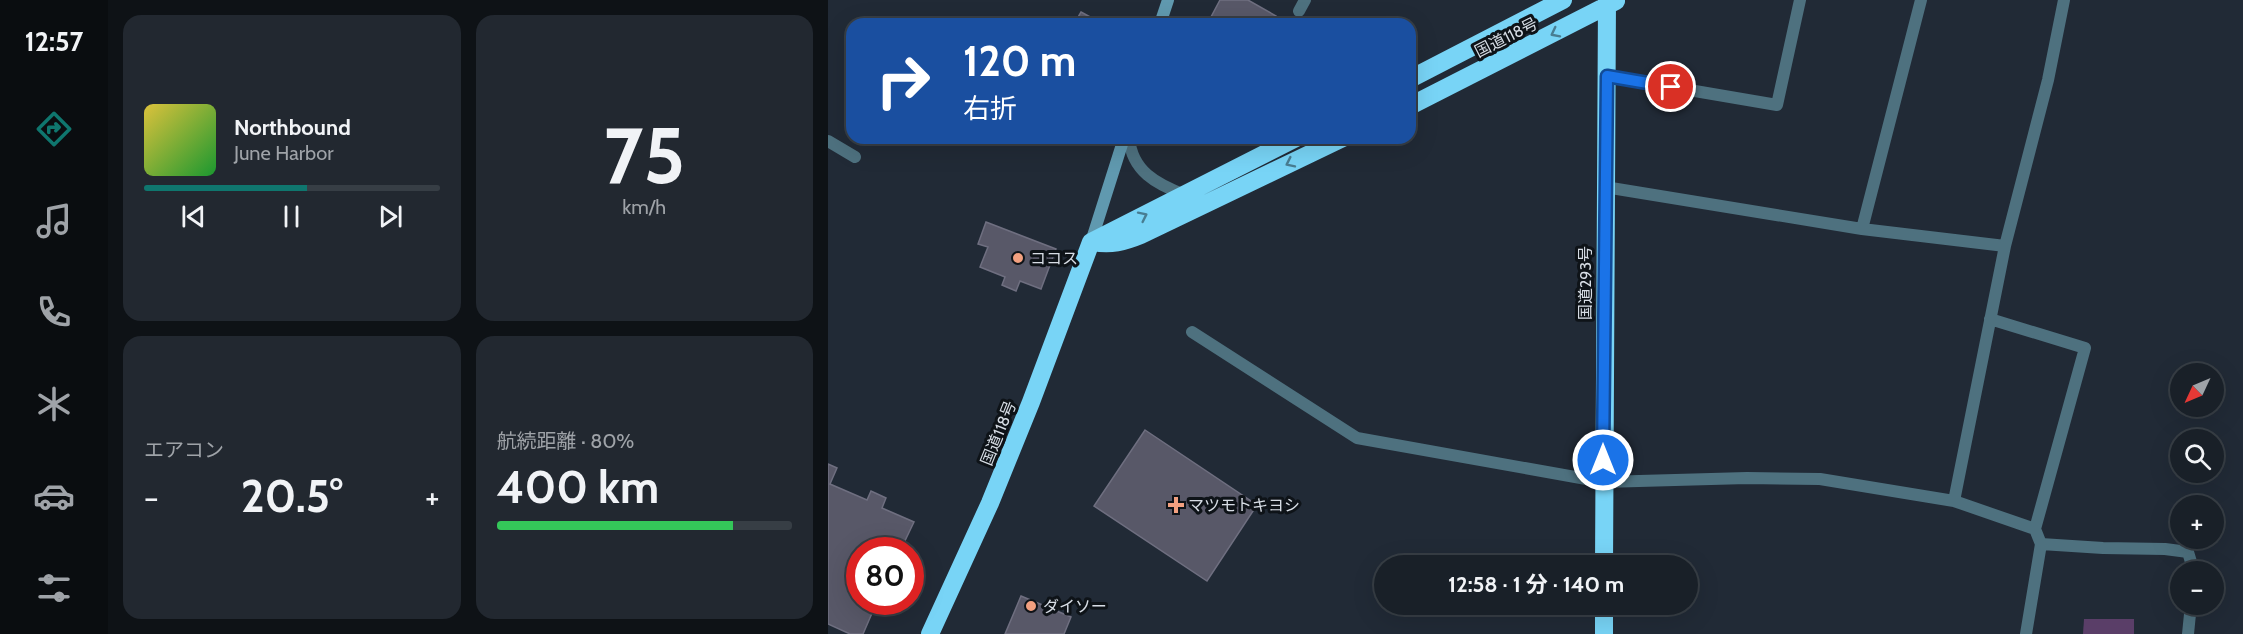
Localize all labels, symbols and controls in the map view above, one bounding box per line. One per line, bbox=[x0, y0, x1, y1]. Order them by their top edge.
street label: 国道118号 bbox=[1472, 14, 1541, 61]
text: 12:57 bbox=[25, 25, 83, 58]
one-way arrow bbox=[1551, 26, 1561, 37]
text: 120 m bbox=[963, 35, 1076, 87]
icon: right bbox=[864, 42, 942, 120]
pin bbox=[1645, 61, 1696, 112]
icon: arrive bbox=[1654, 70, 1687, 103]
text: 右折 bbox=[963, 92, 1017, 125]
icon: directions bbox=[33, 108, 75, 150]
text: 75 bbox=[603, 108, 685, 203]
text: Northbound bbox=[234, 114, 351, 141]
text: June Harbor bbox=[234, 141, 334, 165]
one-way arrow bbox=[1286, 156, 1297, 168]
text: km/h bbox=[622, 195, 666, 219]
icon: music bbox=[33, 200, 75, 242]
icon: previous bbox=[177, 200, 210, 233]
icon: pause bbox=[275, 200, 308, 233]
icon: next bbox=[374, 200, 407, 233]
one-way arrow bbox=[1137, 212, 1148, 224]
street label: 国道293号 bbox=[1576, 246, 1595, 320]
place label: ココス bbox=[1030, 249, 1078, 268]
marker: ココス bbox=[1011, 251, 1025, 265]
icon: phone bbox=[33, 291, 75, 333]
north arrow bbox=[2170, 363, 2224, 417]
map controls bbox=[2170, 363, 2224, 615]
icon: climate bbox=[33, 383, 75, 425]
street label: 国道118号 bbox=[977, 398, 1020, 468]
position arrow bbox=[1571, 428, 1635, 492]
text: 航続距離 · 80% bbox=[497, 429, 634, 453]
button: search bbox=[2170, 429, 2224, 483]
text: エアコン bbox=[144, 438, 224, 462]
text: 400 km bbox=[497, 460, 659, 514]
text: 20.5° bbox=[241, 469, 343, 523]
icon: car bbox=[33, 475, 75, 517]
text: − bbox=[144, 477, 159, 517]
text: + bbox=[425, 477, 440, 517]
button: + bbox=[2170, 495, 2224, 549]
place label: マツモトキヨシ bbox=[1188, 496, 1300, 515]
marker: マツモトキヨシ bbox=[1169, 498, 1183, 512]
speed limit sign: 80 bbox=[846, 537, 924, 615]
button: − bbox=[2170, 561, 2224, 615]
icon: filters bbox=[33, 567, 75, 609]
text: 12:58 · 1 分 · 140 m bbox=[1448, 571, 1624, 598]
place label: ダイソー bbox=[1043, 597, 1107, 616]
marker: ダイソー bbox=[1024, 599, 1038, 613]

